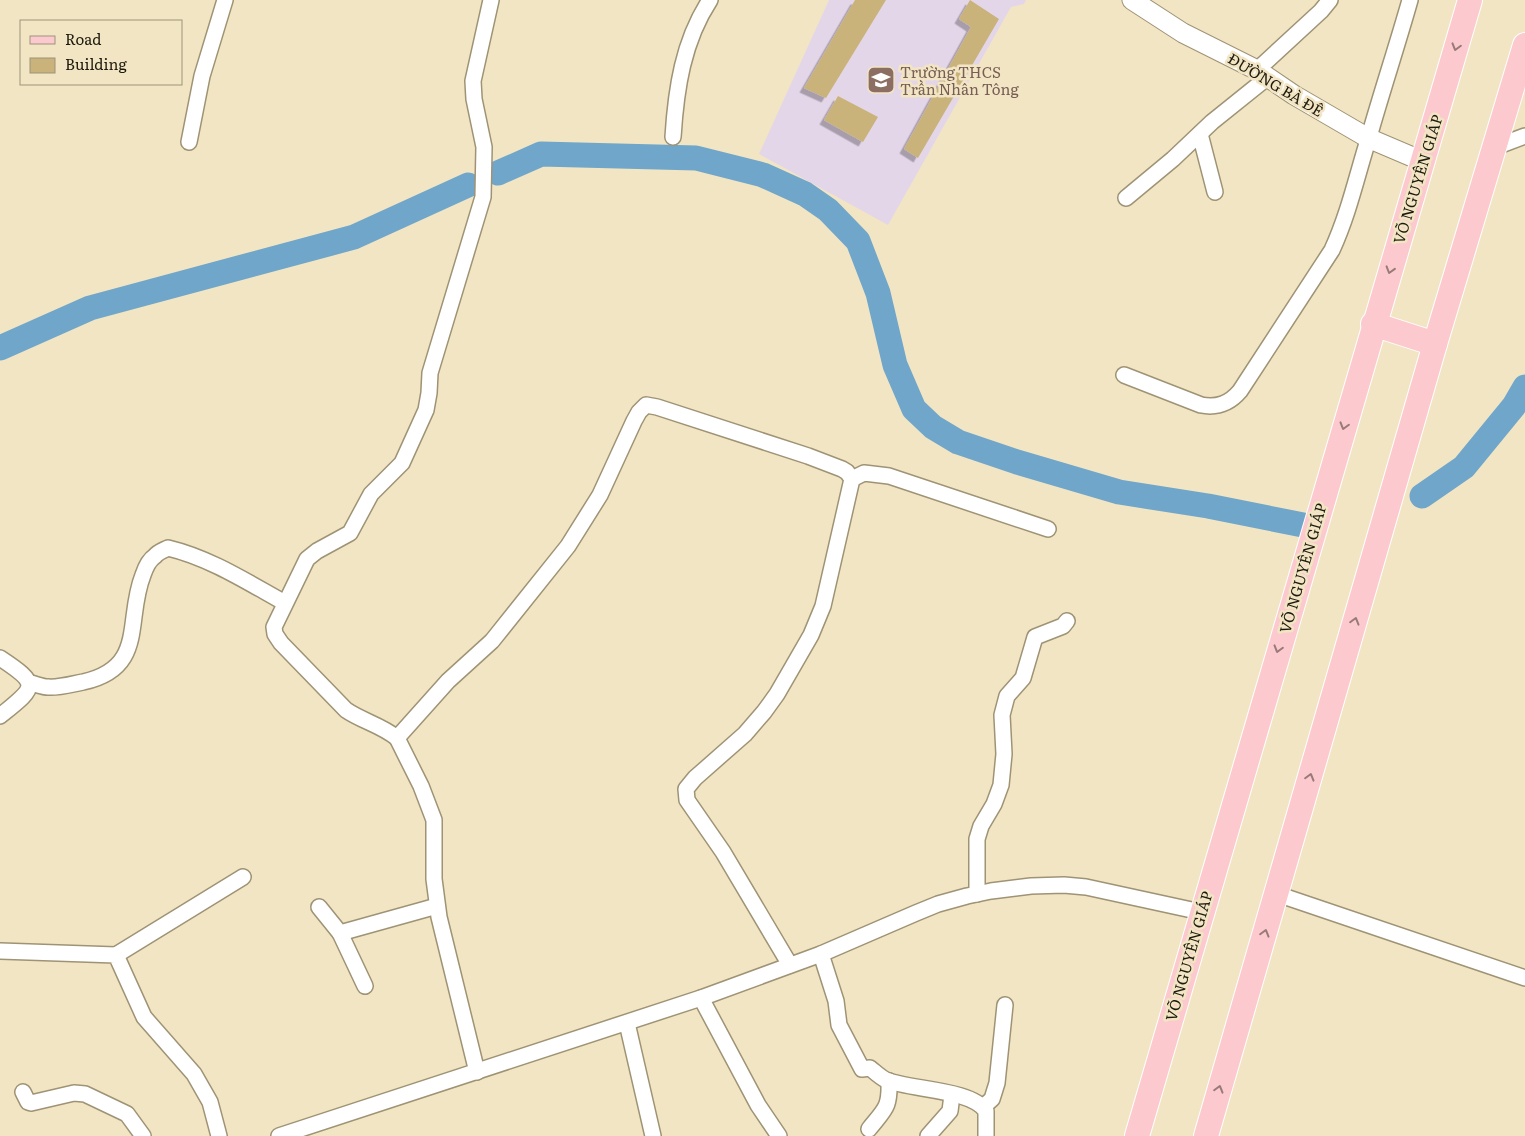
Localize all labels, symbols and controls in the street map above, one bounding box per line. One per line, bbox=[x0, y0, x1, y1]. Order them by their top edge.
legend bbox=[20, 20, 182, 85]
text: Road bbox=[65, 27, 101, 50]
one-way arrow bbox=[1451, 42, 1461, 50]
street label: ĐƯỜNG BÀ ĐÊ bbox=[1224, 46, 1328, 122]
text: Building bbox=[65, 52, 127, 75]
place label: Trường THCS Trần Nhân Tông bbox=[900, 60, 1019, 100]
school or university icon: Trường THCS Trần Nhân Tông bbox=[866, 65, 896, 95]
street label: VÕ NGUYÊN GIÁP bbox=[1386, 112, 1448, 246]
one-way arrow bbox=[1385, 265, 1395, 273]
one-way arrow bbox=[1339, 421, 1349, 429]
street label: VÕ NGUYÊN GIÁP bbox=[1272, 500, 1332, 636]
one-way arrow bbox=[1350, 617, 1360, 626]
one-way arrow bbox=[1274, 644, 1284, 652]
one-way arrow bbox=[1305, 774, 1315, 782]
street label: VÕ NGUYÊN GIÁP bbox=[1158, 888, 1218, 1024]
one-way arrow bbox=[1260, 930, 1270, 938]
one-way arrow bbox=[1214, 1086, 1224, 1094]

